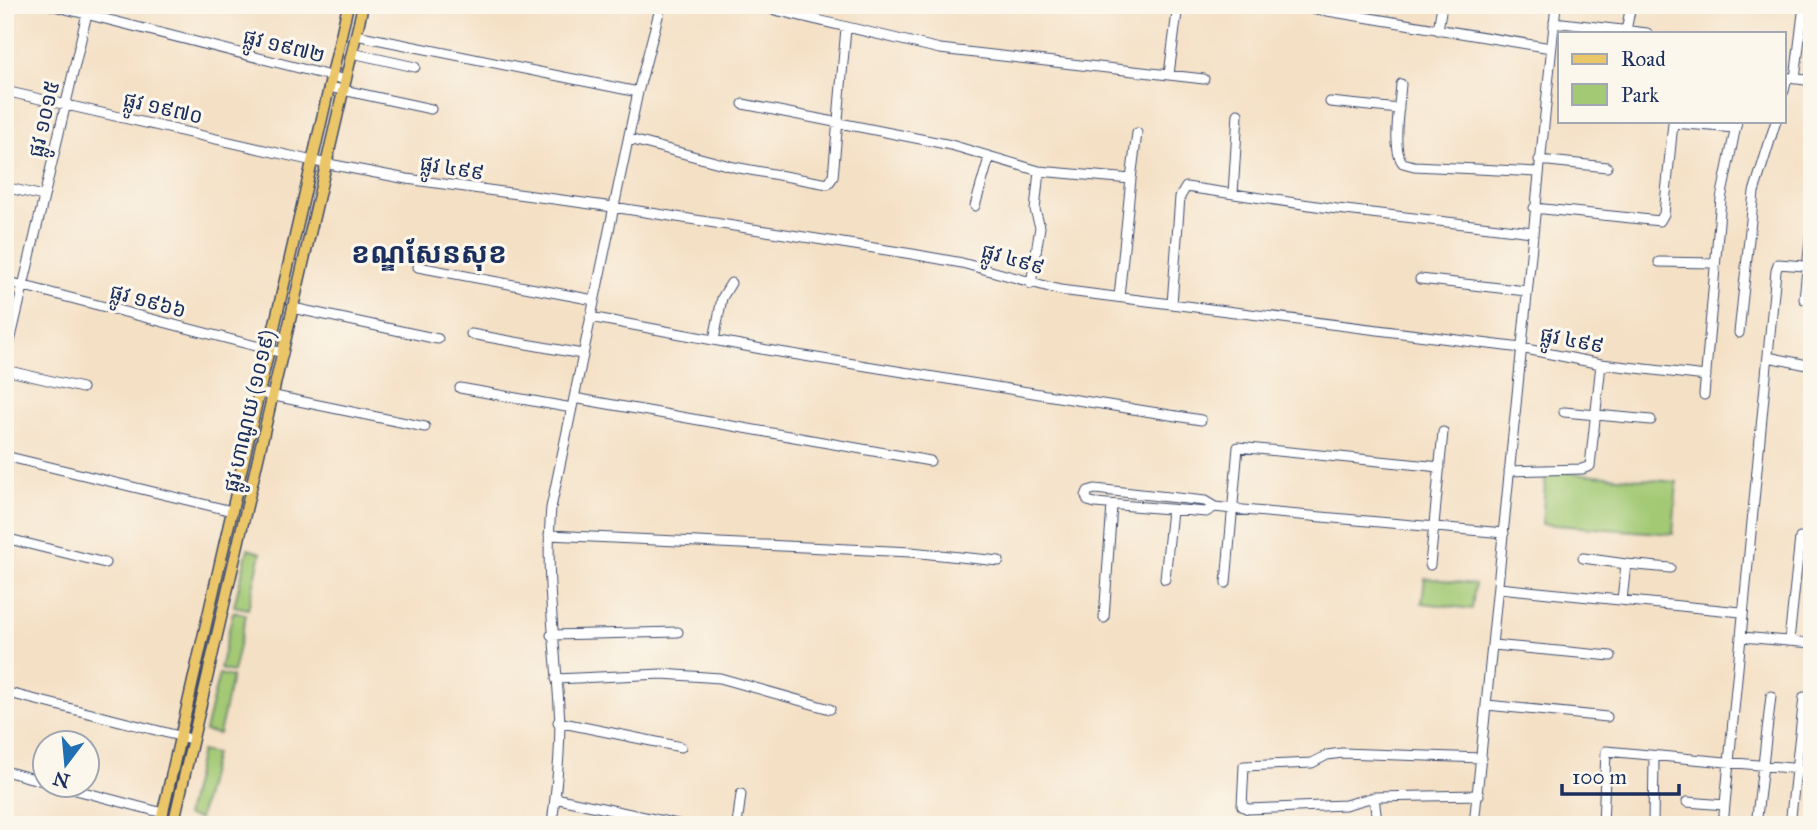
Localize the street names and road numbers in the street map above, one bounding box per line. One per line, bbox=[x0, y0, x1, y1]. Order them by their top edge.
street label: ផ្លូវ ១៩៧២ bbox=[239, 23, 328, 75]
street label: ផ្លូវ ១០១៥ bbox=[23, 78, 72, 161]
street label: ផ្លូវ ១៩៧០ bbox=[119, 86, 205, 136]
street label: ផ្លូវ ៤៩៩ bbox=[417, 150, 486, 192]
street label: ផ្លូវ ៤៩៩ bbox=[977, 238, 1048, 286]
street label: ផ្លូវ ១៩៦៦ bbox=[105, 278, 189, 330]
street label: ផ្លូវ ៤៩៩ bbox=[1537, 321, 1606, 365]
street label: ផ្លូវ ហាណូយ (១០១៩) bbox=[218, 327, 286, 496]

